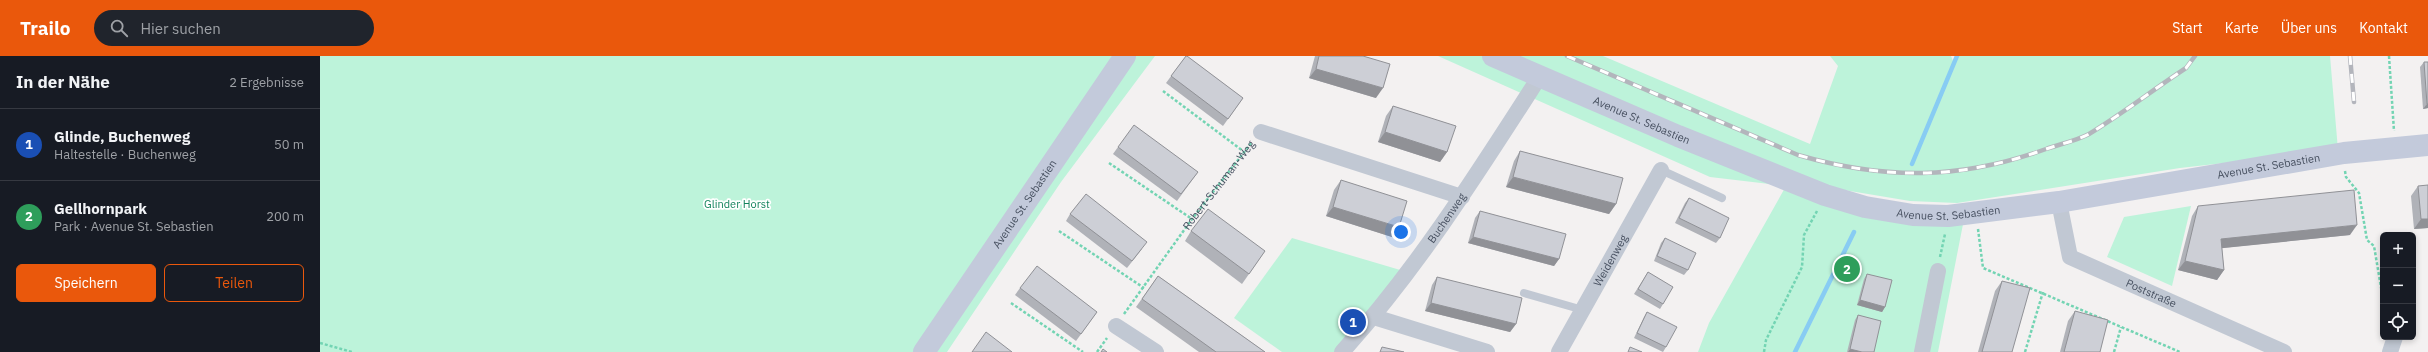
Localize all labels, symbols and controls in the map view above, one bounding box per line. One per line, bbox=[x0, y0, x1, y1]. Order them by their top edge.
search box bbox=[94, 10, 374, 46]
text: Trailo bbox=[20, 16, 70, 40]
icon: search bbox=[108, 17, 130, 39]
text: Hier suchen bbox=[140, 19, 221, 38]
text: Start bbox=[2172, 19, 2203, 37]
text: Karte bbox=[2225, 19, 2259, 37]
text: Über uns bbox=[2281, 19, 2337, 37]
text: Kontakt bbox=[2359, 19, 2408, 37]
text: In der Nähe bbox=[16, 71, 110, 93]
text: 2 Ergebnisse bbox=[229, 74, 304, 91]
street label: Avenue St. Sebastien bbox=[1591, 93, 1692, 147]
text: Glinde, Buchenweg bbox=[54, 127, 190, 146]
text: 1 bbox=[25, 136, 33, 153]
text: 50 m bbox=[274, 136, 304, 153]
street label: Robert-Schuman-Weg bbox=[1180, 137, 1258, 232]
text: Haltestelle · Buchenweg bbox=[54, 146, 196, 163]
street label: Avenue St. Sebastien bbox=[2216, 150, 2321, 182]
street label: Avenue St. Sebastien bbox=[990, 157, 1060, 251]
street label: Buchenweg bbox=[1424, 190, 1469, 246]
park label: Glinder Horst bbox=[704, 197, 770, 211]
text: Gellhornpark bbox=[54, 199, 147, 218]
street label: Avenue St. Sebastien bbox=[1896, 202, 2001, 223]
text: 2 bbox=[25, 208, 33, 225]
text: 200 m bbox=[266, 208, 304, 225]
text: Park · Avenue St. Sebastien bbox=[54, 218, 214, 235]
your location bbox=[1391, 222, 1411, 242]
street label: Weidenweg bbox=[1590, 232, 1631, 289]
map controls bbox=[2380, 232, 2416, 340]
button: + bbox=[2380, 232, 2416, 268]
pin: 2 bbox=[1834, 254, 1860, 284]
button: Speichern bbox=[16, 264, 156, 302]
button: Teilen bbox=[164, 264, 304, 302]
button: − bbox=[2380, 268, 2416, 304]
street label: Poststraße bbox=[2124, 276, 2179, 310]
button: locate bbox=[2380, 304, 2416, 340]
pin: 1 bbox=[1340, 307, 1366, 337]

